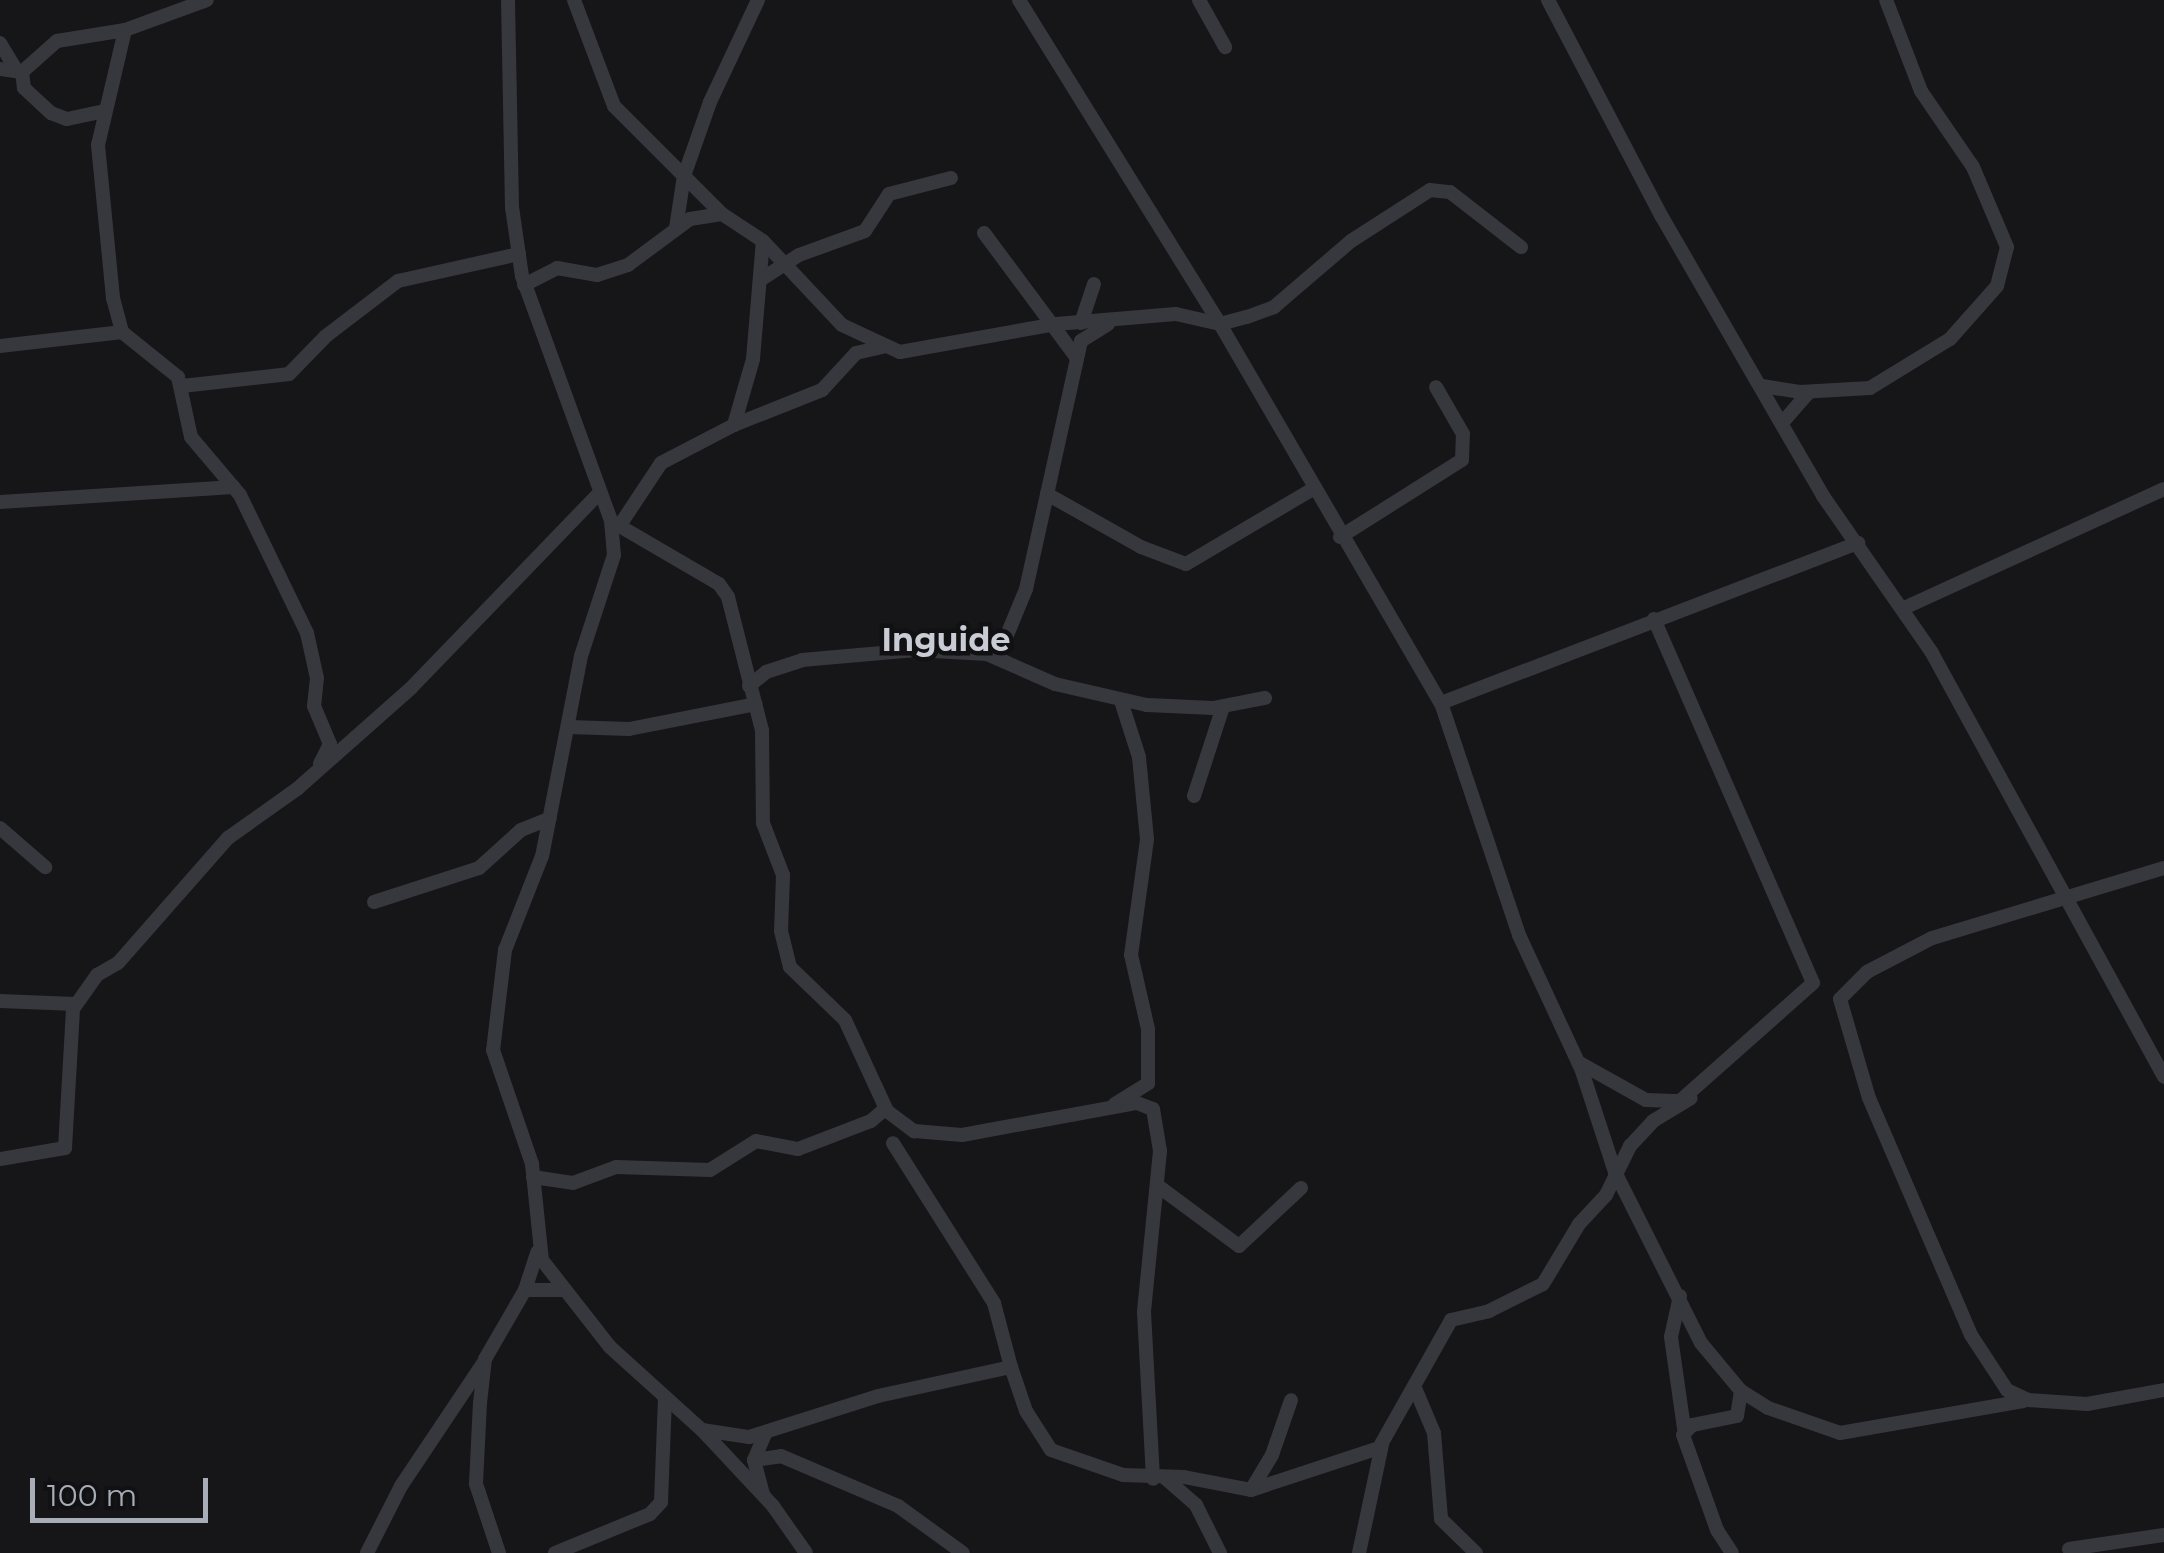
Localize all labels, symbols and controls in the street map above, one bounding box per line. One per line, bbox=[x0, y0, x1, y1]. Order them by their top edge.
district label: Inguide bbox=[881, 621, 1011, 659]
scale bar bbox=[35, 1458, 212, 1520]
text: 100 m bbox=[47, 1477, 137, 1514]

